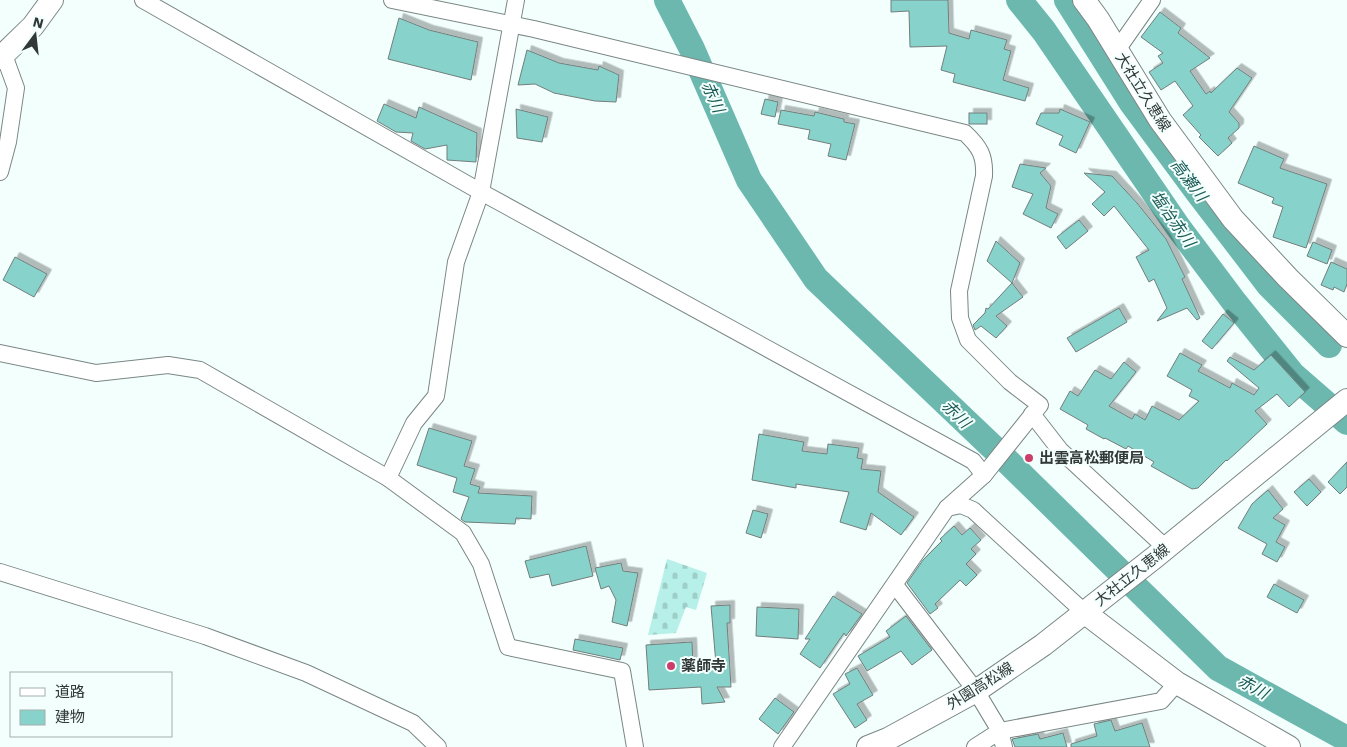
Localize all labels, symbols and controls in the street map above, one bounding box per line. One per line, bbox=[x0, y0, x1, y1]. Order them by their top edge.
north arrow bbox=[10, 10, 60, 60]
text: N bbox=[31, 13, 45, 32]
street label: 大社立久恵線 bbox=[1112, 49, 1174, 135]
water label: 赤川 bbox=[698, 79, 729, 117]
water label: 高瀬川 bbox=[1167, 155, 1212, 206]
water label: 塩冶赤川 bbox=[1147, 187, 1200, 252]
water label: 赤川 bbox=[938, 396, 976, 433]
place label: 出雲高松郵便局 bbox=[1039, 449, 1144, 467]
marker: 出雲高松郵便局 bbox=[1023, 452, 1035, 464]
street label: 大社立久恵線 bbox=[1091, 540, 1173, 610]
place label: 薬師寺 bbox=[681, 657, 726, 675]
street label: 外園高松線 bbox=[943, 658, 1017, 714]
marker: 薬師寺 bbox=[665, 660, 677, 672]
water label: 赤川 bbox=[1234, 671, 1273, 704]
legend bbox=[10, 672, 172, 737]
text: 道路 bbox=[55, 683, 85, 701]
text: 建物 bbox=[55, 708, 85, 726]

